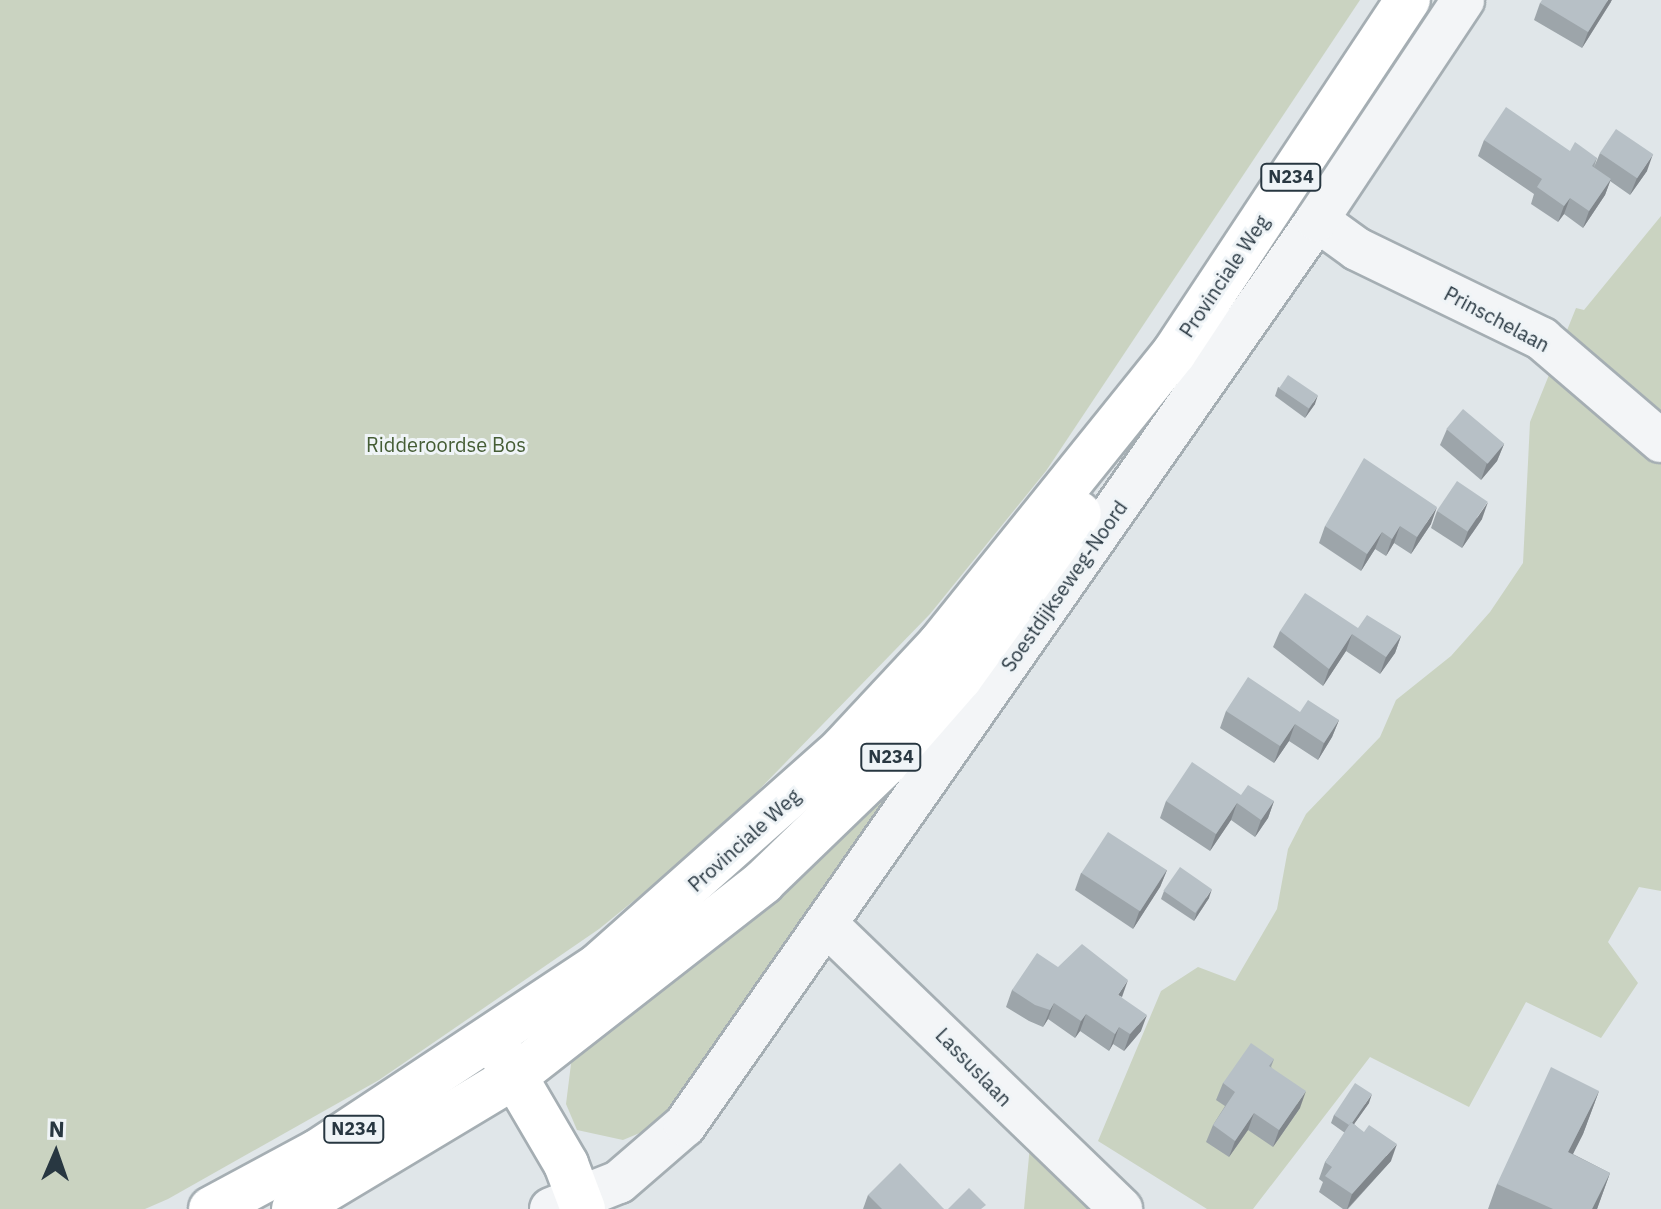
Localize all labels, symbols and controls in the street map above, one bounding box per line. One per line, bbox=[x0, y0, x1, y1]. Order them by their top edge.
road number: N234 bbox=[1259, 163, 1323, 191]
street label: Provinciale Weg bbox=[1174, 210, 1274, 342]
street label: Prinschelaan bbox=[1440, 281, 1554, 357]
park label: Ridderoordse Bos bbox=[366, 432, 526, 456]
street label: Soestdijkseweg-Noord bbox=[996, 496, 1132, 676]
road number: N234 bbox=[859, 743, 923, 771]
street label: Provinciale Weg bbox=[683, 783, 805, 897]
street label: Lassuslaan bbox=[931, 1023, 1017, 1111]
north arrow bbox=[16, 1113, 96, 1193]
text: N bbox=[48, 1114, 65, 1143]
road number: N234 bbox=[322, 1115, 386, 1143]

